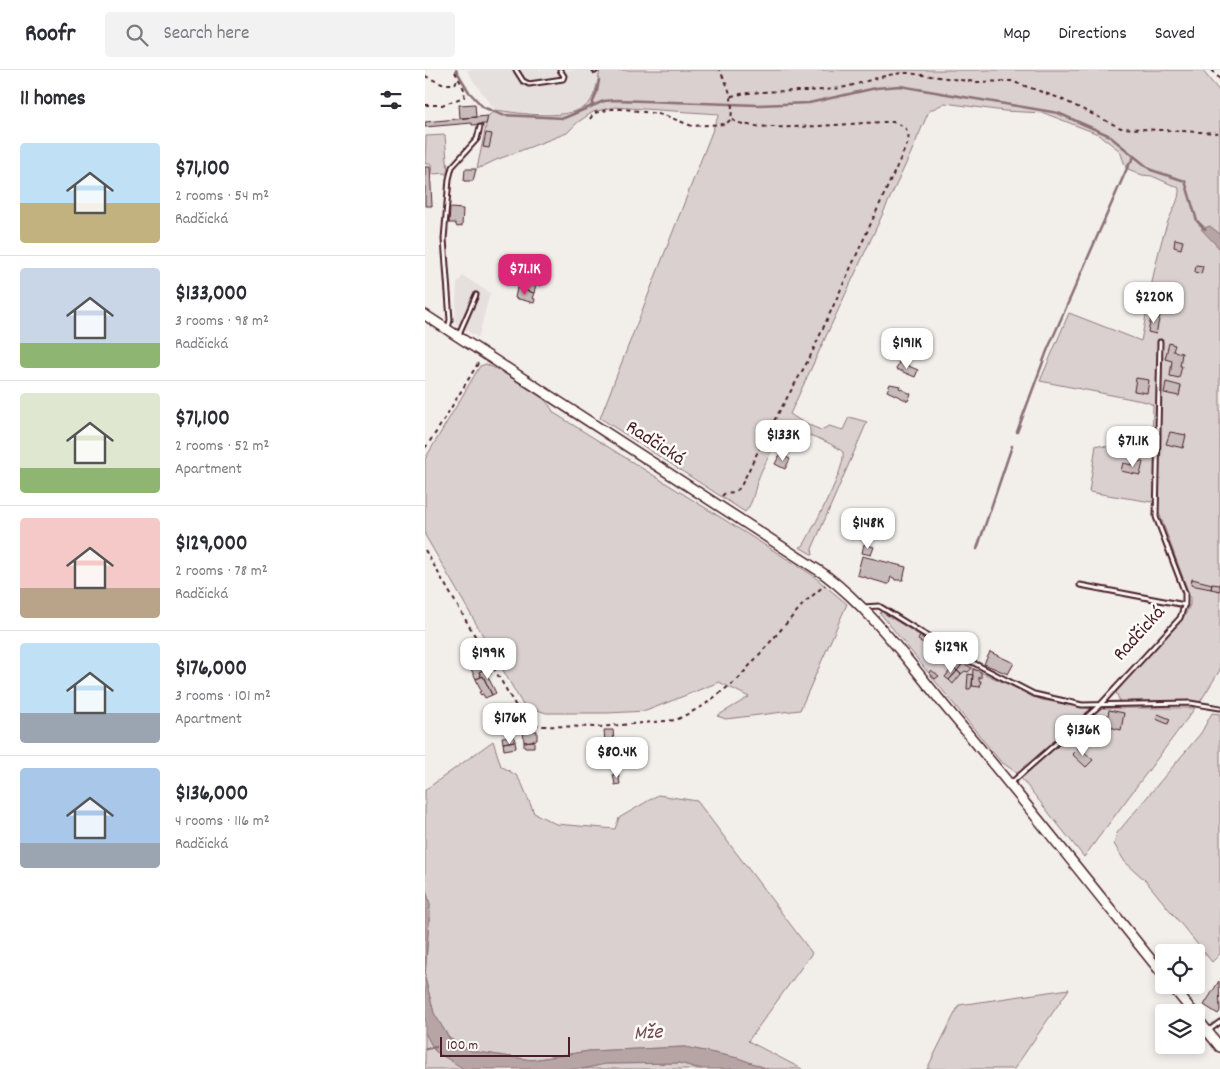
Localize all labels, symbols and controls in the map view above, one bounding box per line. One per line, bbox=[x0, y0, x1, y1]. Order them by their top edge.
search box bbox=[105, 12, 455, 57]
text: Roofr bbox=[25, 18, 75, 52]
icon: search bbox=[123, 21, 151, 49]
text: Search here bbox=[163, 21, 249, 48]
text: Map bbox=[1003, 22, 1030, 47]
text: Directions bbox=[1058, 22, 1127, 47]
text: Saved bbox=[1155, 22, 1195, 47]
text: 11 homes bbox=[20, 85, 85, 115]
icon: filters bbox=[377, 86, 405, 114]
text: $71,100 bbox=[175, 155, 230, 185]
icon: home bbox=[60, 163, 120, 223]
text: 2 rooms · 54 m² bbox=[175, 185, 269, 208]
text: Radčická bbox=[175, 208, 228, 231]
pin: $71.1K bbox=[484, 254, 566, 296]
text: $71.1K bbox=[509, 258, 541, 281]
text: $133,000 bbox=[175, 280, 247, 310]
pin: $220K bbox=[1119, 282, 1189, 324]
text: $220K bbox=[1135, 286, 1173, 309]
icon: home bbox=[60, 288, 120, 348]
text: 3 rooms · 98 m² bbox=[175, 310, 269, 333]
pin: $191K bbox=[872, 328, 942, 370]
text: $191K bbox=[892, 332, 922, 355]
text: Radčická bbox=[175, 333, 228, 356]
text: $71,100 bbox=[175, 405, 230, 435]
icon: home bbox=[60, 413, 120, 473]
street label: Radčická bbox=[620, 414, 690, 474]
pin: $133K bbox=[748, 420, 818, 462]
text: $133K bbox=[766, 424, 800, 447]
pin: $71.1K bbox=[1092, 426, 1174, 468]
text: $71.1K bbox=[1117, 430, 1149, 453]
text: 2 rooms · 52 m² bbox=[175, 435, 269, 458]
text: Apartment bbox=[175, 458, 242, 481]
pin: $148K bbox=[833, 508, 903, 550]
text: $148K bbox=[852, 512, 884, 535]
text: $129,000 bbox=[175, 530, 247, 560]
icon: home bbox=[60, 538, 120, 598]
text: 2 rooms · 78 m² bbox=[175, 560, 268, 583]
text: Radčická bbox=[175, 583, 228, 606]
street label: Radčická bbox=[1107, 600, 1173, 668]
pin: $129K bbox=[916, 632, 986, 674]
text: $129K bbox=[934, 636, 968, 659]
pin: $199K bbox=[453, 638, 523, 680]
text: $199K bbox=[471, 642, 505, 665]
text: $176,000 bbox=[175, 655, 247, 685]
icon: home bbox=[60, 663, 120, 723]
text: 3 rooms · 101 m² bbox=[175, 685, 271, 708]
pin: $176K bbox=[475, 702, 545, 745]
text: $176K bbox=[494, 707, 526, 730]
text: Apartment bbox=[175, 708, 242, 731]
pin: $136K bbox=[1048, 714, 1118, 757]
text: $136K bbox=[1066, 719, 1100, 742]
pin: $80.4K bbox=[576, 736, 658, 779]
text: $80.4K bbox=[597, 741, 637, 764]
text: $136,000 bbox=[175, 780, 248, 810]
icon: home bbox=[60, 788, 120, 848]
text: 4 rooms · 116 m² bbox=[175, 810, 270, 833]
text: Radčická bbox=[175, 833, 228, 856]
map controls bbox=[1155, 944, 1205, 1054]
button: locate bbox=[1155, 944, 1205, 994]
button: layers bbox=[1155, 1004, 1205, 1054]
water label: Mže bbox=[633, 1018, 665, 1050]
scale bar bbox=[440, 1034, 570, 1057]
text: 100 m bbox=[447, 1036, 478, 1056]

